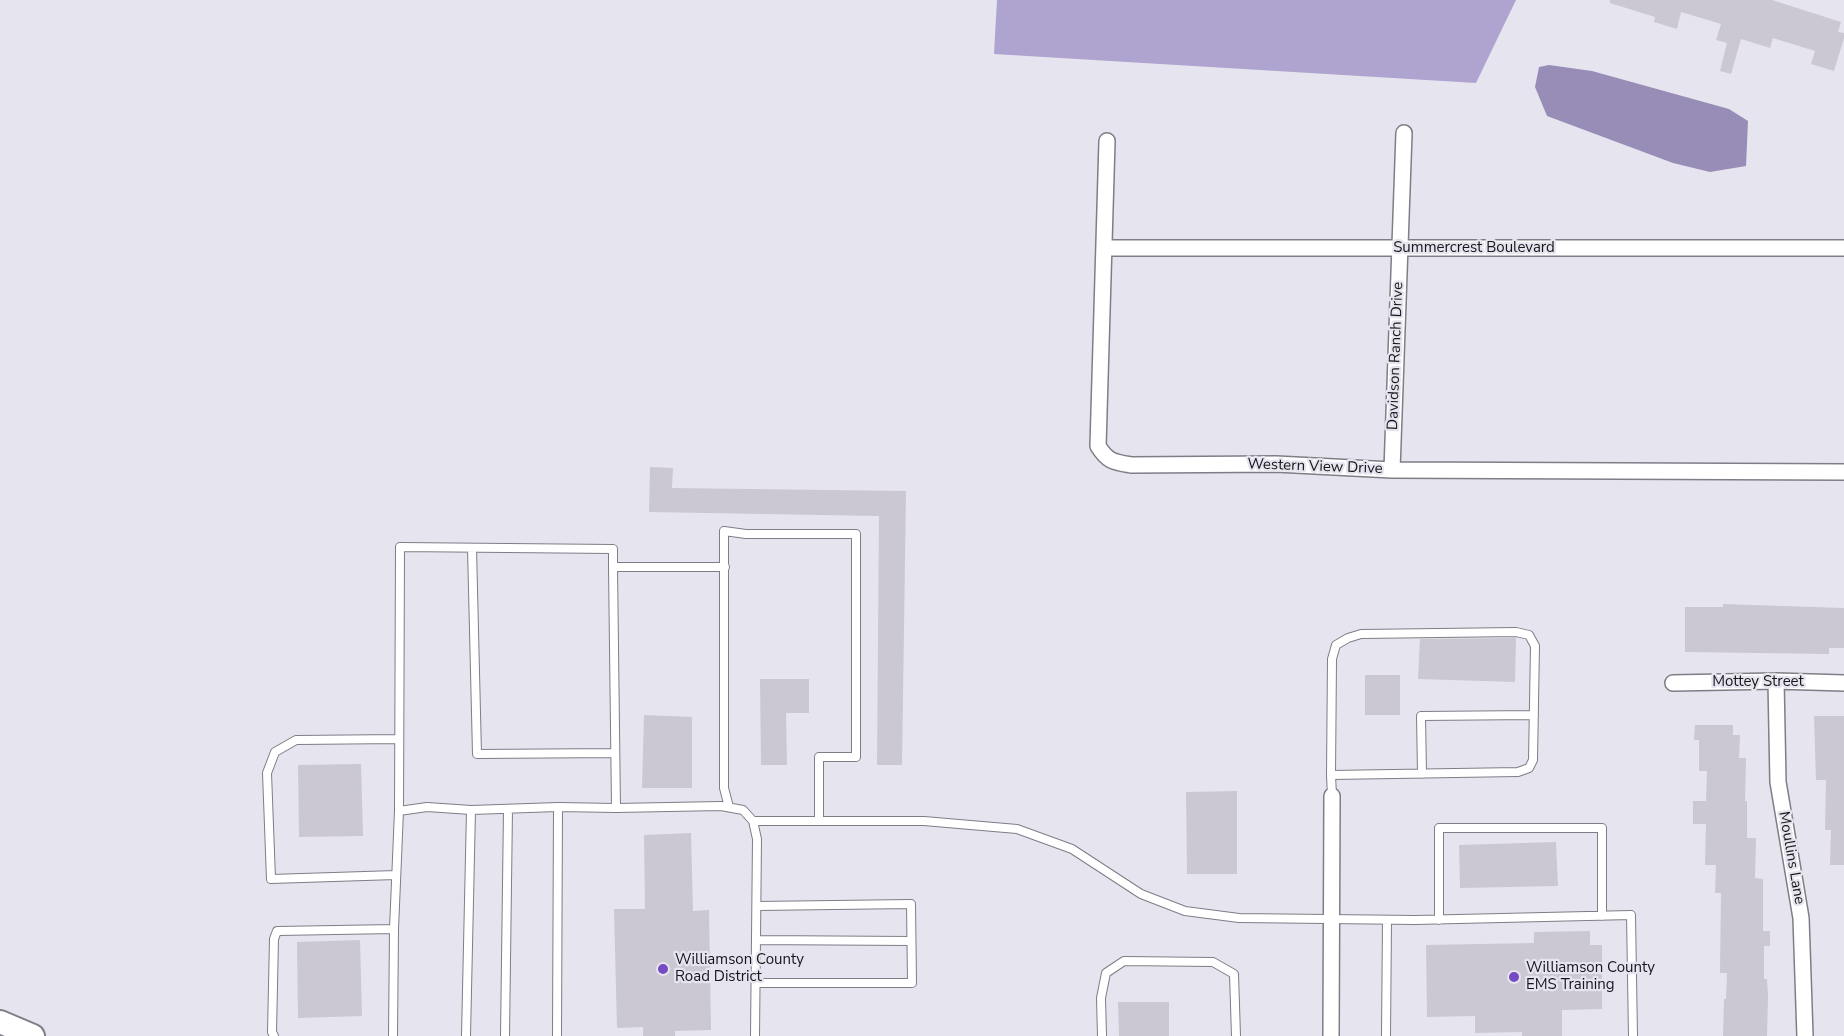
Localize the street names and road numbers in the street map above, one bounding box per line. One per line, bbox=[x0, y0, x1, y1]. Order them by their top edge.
street label: Summercrest Boulevard bbox=[1393, 239, 1555, 257]
street label: Davidson Ranch Drive bbox=[1384, 282, 1408, 430]
street label: Western View Drive bbox=[1247, 456, 1383, 478]
street label: Mottey Street bbox=[1712, 673, 1804, 691]
street label: Moullins Lane bbox=[1774, 810, 1808, 906]

